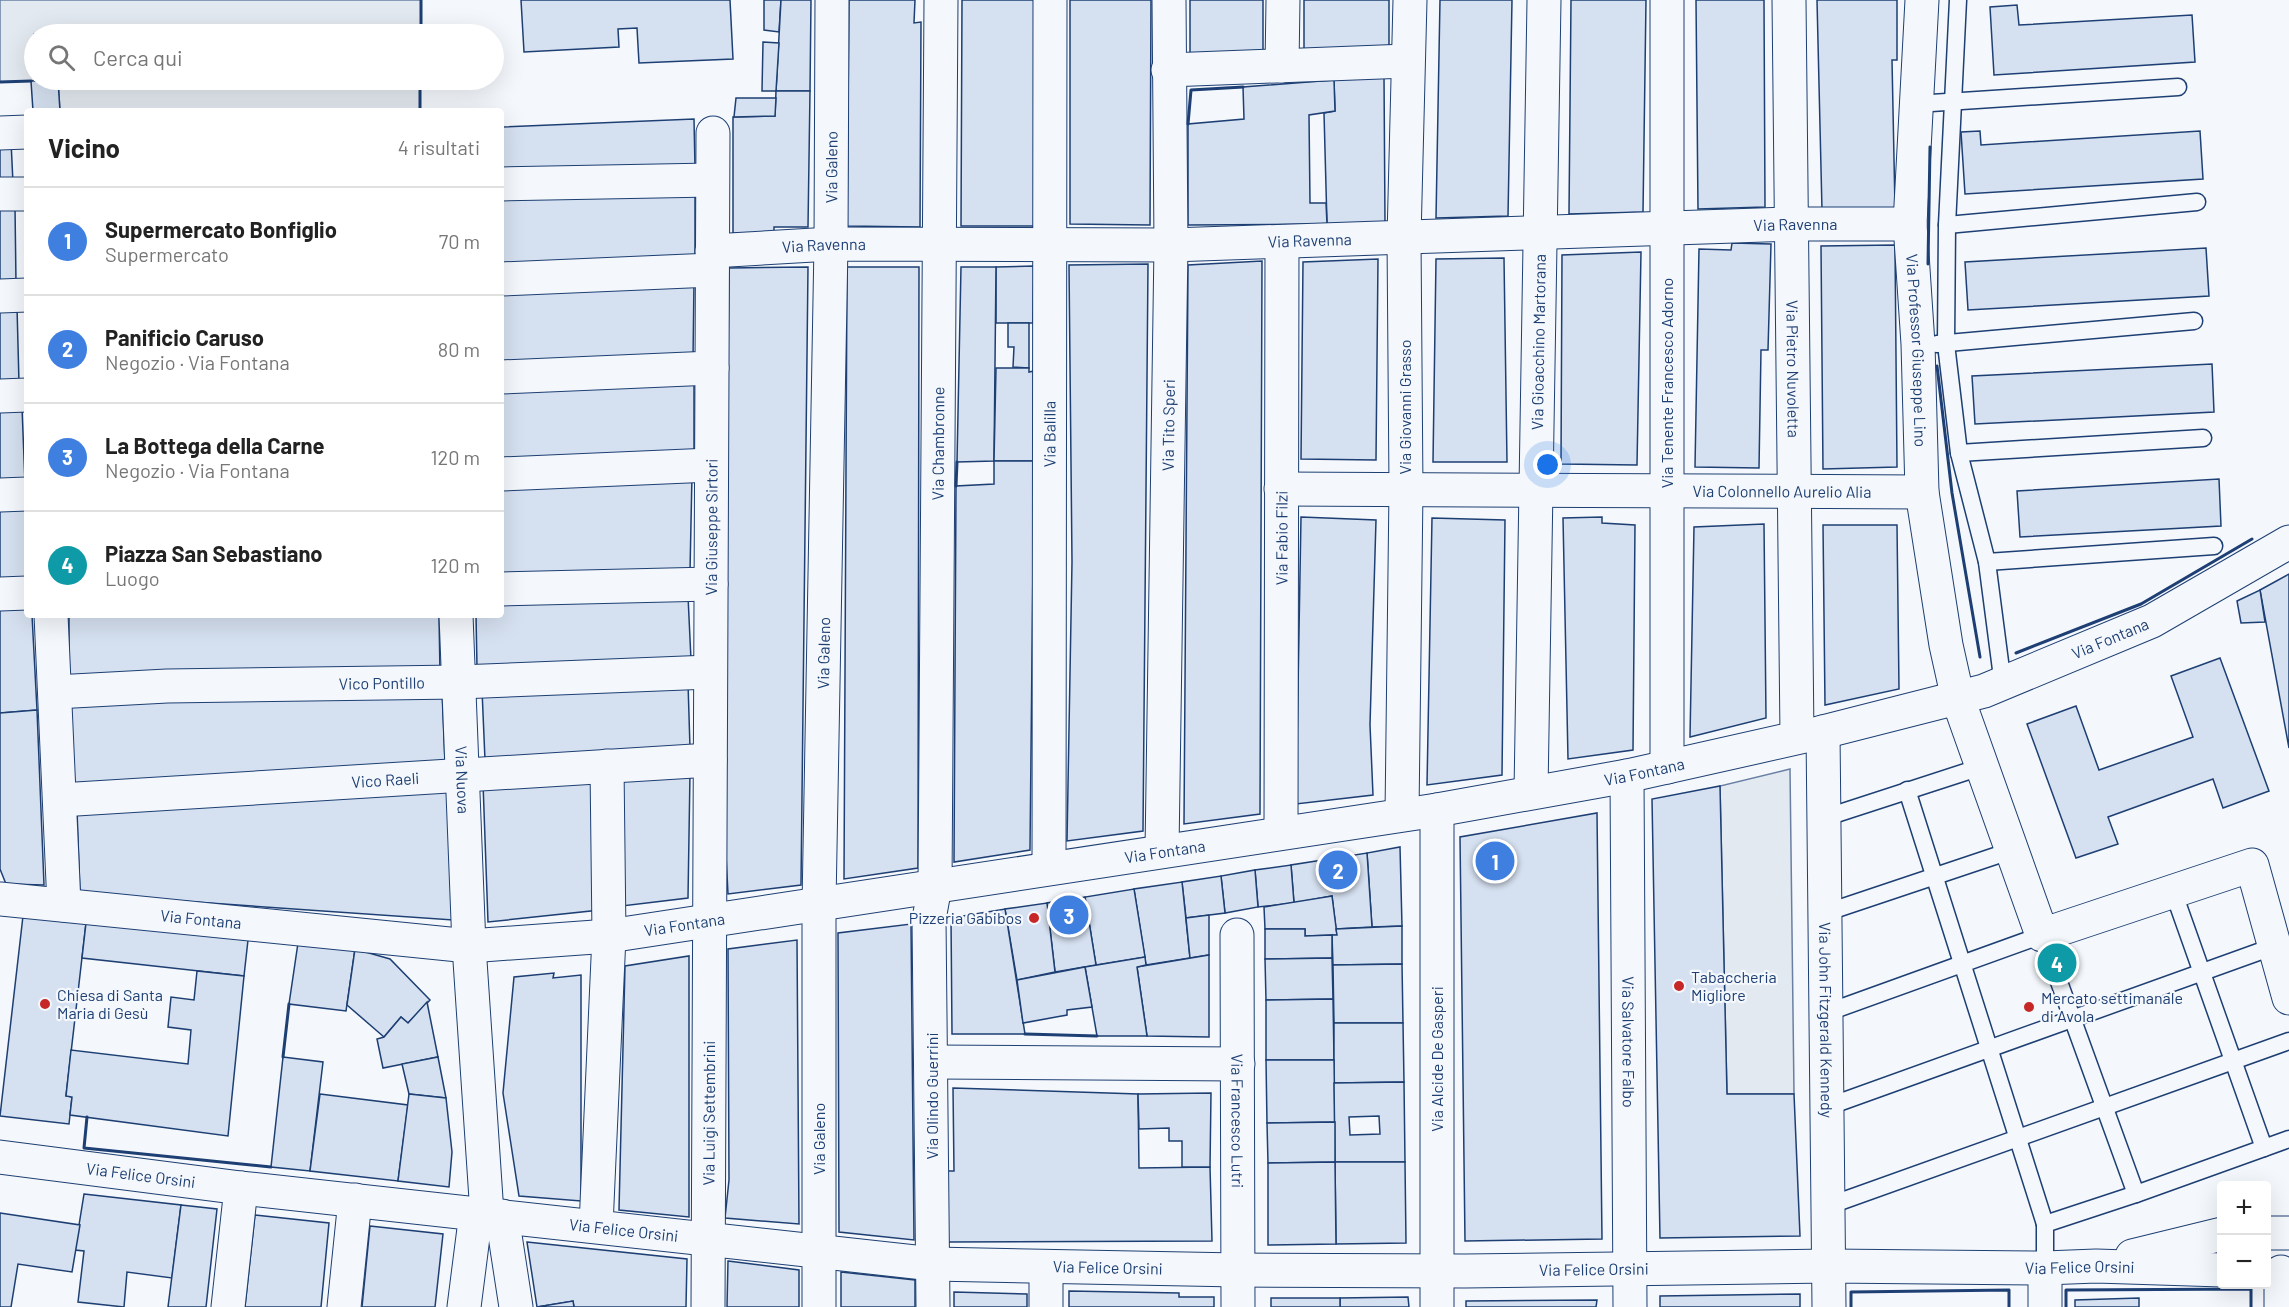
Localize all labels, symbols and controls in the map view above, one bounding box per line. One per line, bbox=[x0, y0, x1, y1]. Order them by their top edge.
search box bbox=[24, 24, 504, 90]
icon: search bbox=[45, 41, 78, 74]
text: Cerca qui bbox=[93, 44, 183, 70]
street label: Via Galeno bbox=[821, 131, 840, 203]
text: Vicino bbox=[48, 132, 120, 163]
text: 4 risultati bbox=[398, 135, 480, 159]
street label: Via Ravenna bbox=[1753, 214, 1837, 234]
text: Supermercato Bonfiglio bbox=[105, 216, 337, 242]
text: 1 bbox=[64, 229, 71, 253]
text: 70 m bbox=[439, 229, 480, 253]
street label: Via Ravenna bbox=[1267, 229, 1352, 251]
street label: Via Ravenna bbox=[781, 234, 866, 256]
text: Supermercato bbox=[105, 242, 229, 266]
street label: Via Professor Giuseppe Lino bbox=[1903, 253, 1931, 447]
street label: Via Gioacchino Martorana bbox=[1527, 254, 1549, 430]
street label: Via Tenente Francesco Adorno bbox=[1657, 278, 1676, 488]
street label: Via Pietro Nuvoletta bbox=[1783, 300, 1804, 438]
text: Panificio Caruso bbox=[105, 324, 264, 350]
text: 2 bbox=[62, 337, 73, 361]
text: 80 m bbox=[438, 337, 480, 361]
street label: Via Giovanni Grasso bbox=[1395, 340, 1414, 474]
text: Negozio · Via Fontana bbox=[105, 350, 290, 374]
street label: Via Tito Speri bbox=[1158, 379, 1178, 471]
street label: Via Chambronne bbox=[928, 387, 947, 500]
street label: Via Balilla bbox=[1039, 401, 1059, 467]
text: La Bottega della Carne bbox=[105, 432, 325, 458]
text: 3 bbox=[62, 445, 73, 469]
text: 120 m bbox=[430, 445, 480, 469]
your location bbox=[1533, 450, 1562, 479]
text: Negozio · Via Fontana bbox=[105, 458, 290, 482]
street label: Via Giuseppe Sirtori bbox=[701, 459, 721, 595]
street label: Via Colonnello Aurelio Alia bbox=[1693, 481, 1871, 501]
street label: Via Fabio Filzi bbox=[1271, 491, 1291, 585]
text: Piazza San Sebastiano bbox=[105, 540, 323, 566]
text: 4 bbox=[61, 553, 74, 577]
text: 120 m bbox=[430, 553, 480, 577]
text: Luogo bbox=[105, 566, 160, 590]
street label: Via Fontana bbox=[2069, 613, 2151, 662]
street label: Via Galeno bbox=[813, 617, 833, 689]
street label: Vico Pontillo bbox=[339, 672, 425, 693]
street label: Via Nuova bbox=[452, 745, 474, 814]
street label: Via Fontana bbox=[1603, 753, 1686, 789]
street label: Vico Raeli bbox=[351, 768, 420, 791]
street label: Via Fontana bbox=[1123, 835, 1207, 866]
pin: 1 bbox=[1476, 838, 1514, 884]
pin: 2 bbox=[1318, 848, 1358, 892]
pin: 3 bbox=[1050, 892, 1088, 938]
street label: Via Fontana bbox=[160, 905, 243, 932]
place label: Pizzeria Gabibos bbox=[909, 908, 1022, 927]
street label: Via Fontana bbox=[643, 909, 726, 940]
marker: Pizzeria Gabibos bbox=[1027, 911, 1041, 925]
street label: Via John Fitzgerald Kennedy bbox=[1816, 922, 1837, 1119]
pin: 4 bbox=[2038, 940, 2076, 986]
place label: Tabaccheria Migliore bbox=[1691, 967, 1777, 1004]
street label: Via Salvatore Falbo bbox=[1619, 976, 1639, 1108]
marker: Tabaccheria Migliore bbox=[1672, 979, 1686, 993]
place label: Chiesa di Santa Maria di Gesù bbox=[57, 985, 163, 1022]
street label: Via Alcide De Gasperi bbox=[1427, 986, 1446, 1132]
place label: Mercato settimanale di Avola bbox=[2041, 988, 2183, 1025]
marker: Chiesa di Santa Maria di Gesù bbox=[38, 997, 52, 1011]
marker: Mercato settimanale di Avola bbox=[2022, 1000, 2036, 1014]
street label: Via Olindo Guerrini bbox=[922, 1032, 941, 1160]
street label: Via Luigi Settembrini bbox=[699, 1041, 718, 1185]
street label: Via Francesco Lutri bbox=[1228, 1054, 1248, 1188]
street label: Via Galeno bbox=[809, 1103, 828, 1175]
street label: Via Felice Orsini bbox=[85, 1158, 197, 1191]
map controls bbox=[2217, 1181, 2271, 1289]
button: + bbox=[2217, 1181, 2271, 1235]
street label: Via Felice Orsini bbox=[568, 1214, 679, 1245]
button: − bbox=[2217, 1235, 2271, 1289]
street label: Via Felice Orsini bbox=[1053, 1256, 1163, 1278]
street label: Via Felice Orsini bbox=[2025, 1256, 2135, 1277]
street label: Via Felice Orsini bbox=[1539, 1258, 1649, 1279]

